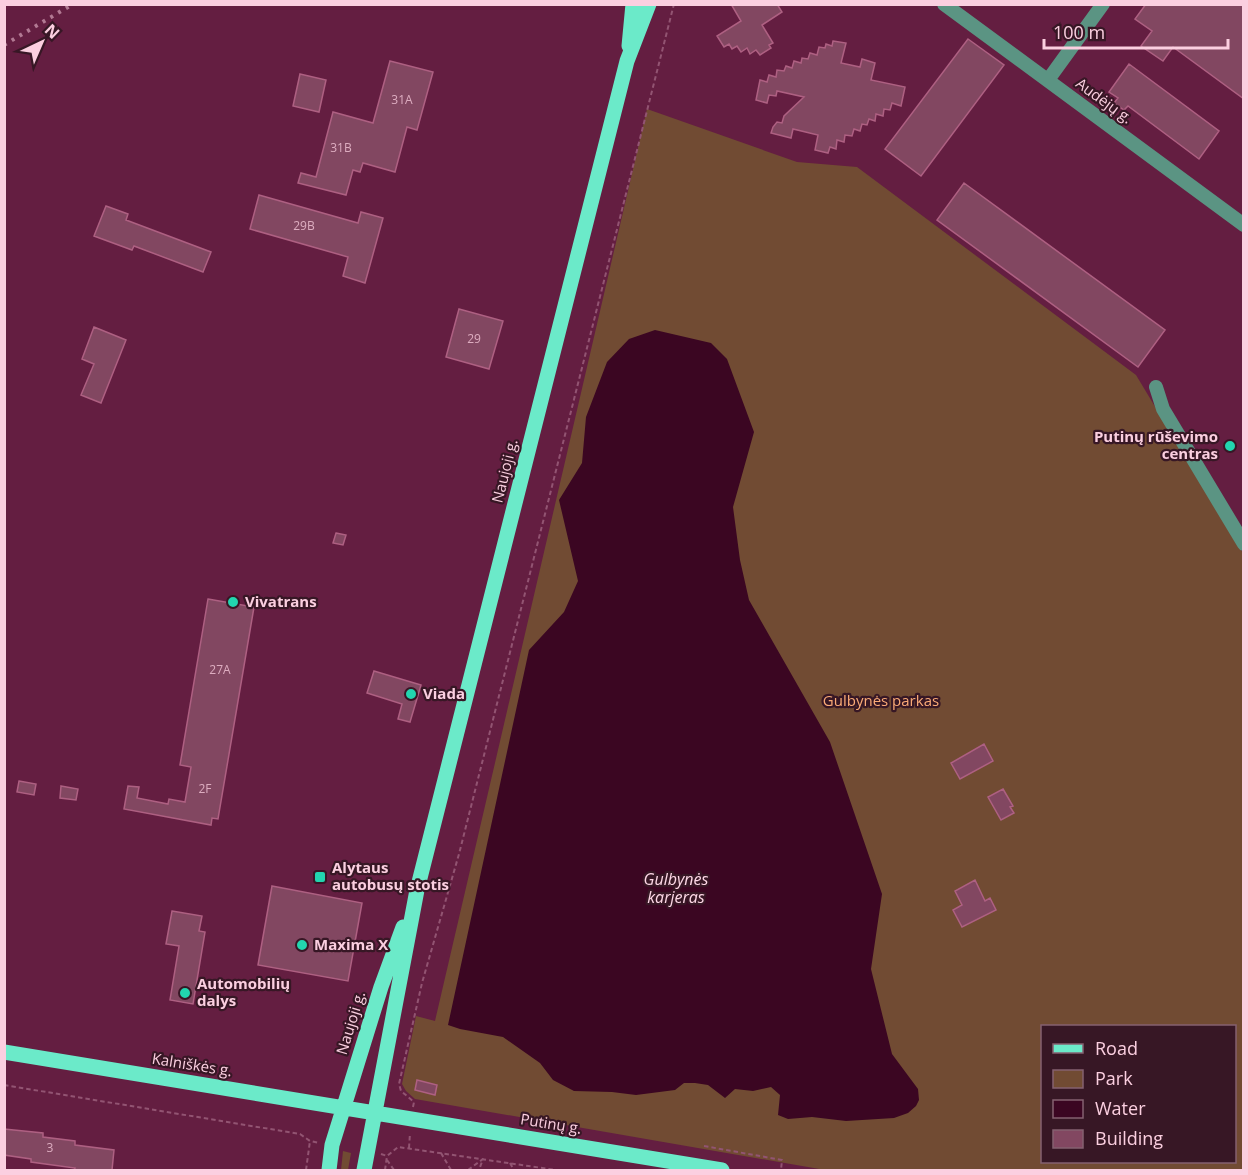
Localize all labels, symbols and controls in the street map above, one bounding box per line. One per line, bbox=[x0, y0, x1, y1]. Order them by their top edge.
north arrow bbox=[12, 12, 72, 72]
scale bar bbox=[1044, 12, 1228, 50]
text: N bbox=[40, 19, 65, 44]
text: 100 m bbox=[1053, 20, 1105, 44]
street label: Audėjų g. bbox=[1072, 73, 1137, 127]
house number: 31A bbox=[391, 91, 413, 108]
house number: 31B bbox=[330, 139, 352, 156]
house number: 29B bbox=[293, 217, 315, 234]
house number: 29 bbox=[467, 330, 481, 347]
place label: Putinų rūševimo centras bbox=[1094, 426, 1218, 463]
street label: Naujoji g. bbox=[486, 437, 522, 505]
marker: Putinų rūševimo centras bbox=[1223, 439, 1237, 453]
place label: Vivatrans bbox=[245, 591, 317, 611]
marker: Vivatrans bbox=[226, 595, 240, 609]
house number: 27A bbox=[209, 661, 231, 678]
place label: Viada bbox=[423, 683, 465, 703]
marker: Viada bbox=[404, 687, 418, 701]
park label: Gulbynės parkas bbox=[823, 690, 939, 710]
house number: 2F bbox=[198, 780, 212, 797]
place label: Alytaus autobusų stotis bbox=[332, 857, 449, 894]
water label: Gulbynės karjeras bbox=[644, 868, 709, 908]
marker: Alytaus autobusų stotis bbox=[313, 870, 327, 884]
place label: Maxima X bbox=[314, 934, 388, 954]
marker: Maxima X bbox=[295, 938, 309, 952]
place label: Automobilių dalys bbox=[197, 973, 290, 1010]
marker: Automobilių dalys bbox=[178, 986, 192, 1000]
street label: Naujoji g. bbox=[331, 989, 369, 1057]
legend bbox=[1041, 1025, 1236, 1163]
text: Road bbox=[1095, 1036, 1138, 1060]
street label: Kalniškės g. bbox=[151, 1048, 234, 1080]
text: Park bbox=[1095, 1066, 1133, 1090]
text: Water bbox=[1095, 1096, 1146, 1120]
street label: Putinų g. bbox=[519, 1108, 583, 1138]
text: Building bbox=[1095, 1126, 1163, 1150]
house number: 3 bbox=[47, 1139, 54, 1156]

